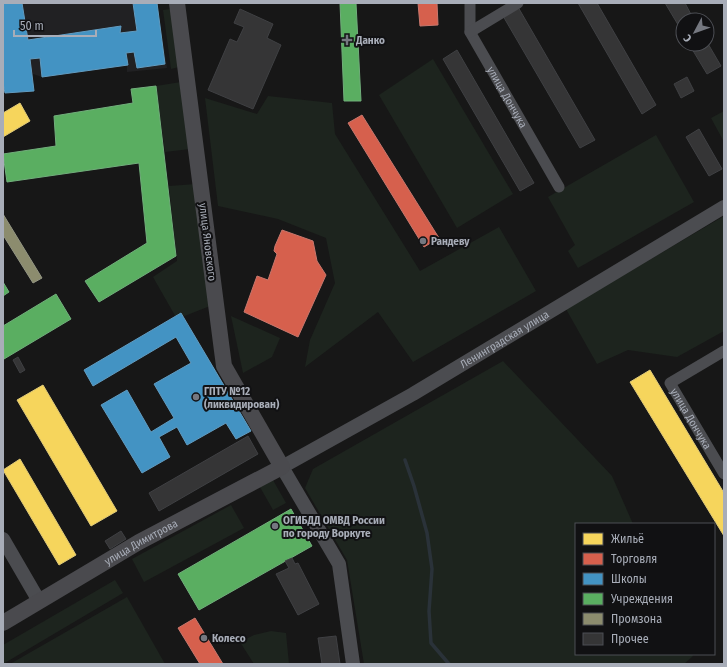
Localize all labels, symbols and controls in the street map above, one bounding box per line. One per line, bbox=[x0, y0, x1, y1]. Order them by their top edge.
scale bar bbox=[14, 12, 96, 38]
north arrow bbox=[675, 12, 715, 52]
text: 50 m bbox=[20, 19, 44, 33]
text: С bbox=[681, 32, 695, 45]
marker: Данко bbox=[341, 34, 353, 46]
place label: Данко bbox=[355, 34, 385, 47]
street label: улица Дончука bbox=[484, 64, 530, 130]
street label: улица Яновского bbox=[196, 202, 219, 282]
place label: Рандеву bbox=[431, 235, 470, 248]
marker: Рандеву bbox=[418, 236, 428, 246]
street label: Ленинградская улица bbox=[458, 308, 551, 371]
place label: ГПТУ №12 (ликвидирован) bbox=[204, 385, 280, 411]
street label: улица Дончука bbox=[667, 386, 714, 452]
marker: ГПТУ №12 (ликвидирован) bbox=[191, 392, 201, 402]
place label: ОГИБДД ОМВД России по городу Воркуте bbox=[283, 514, 385, 540]
street label: улица Димитрова bbox=[102, 517, 180, 568]
marker: ОГИБДД ОМВД России по городу Воркуте bbox=[270, 521, 280, 531]
legend bbox=[575, 523, 715, 655]
text: Жильё bbox=[611, 532, 644, 546]
text: Торговля bbox=[611, 552, 657, 566]
text: Школы bbox=[611, 572, 647, 586]
text: Учреждения bbox=[610, 592, 673, 606]
text: Промзона bbox=[611, 612, 662, 626]
place label: Колесо bbox=[212, 632, 246, 645]
text: Прочее bbox=[611, 632, 649, 646]
marker: Колесо bbox=[199, 633, 209, 643]

